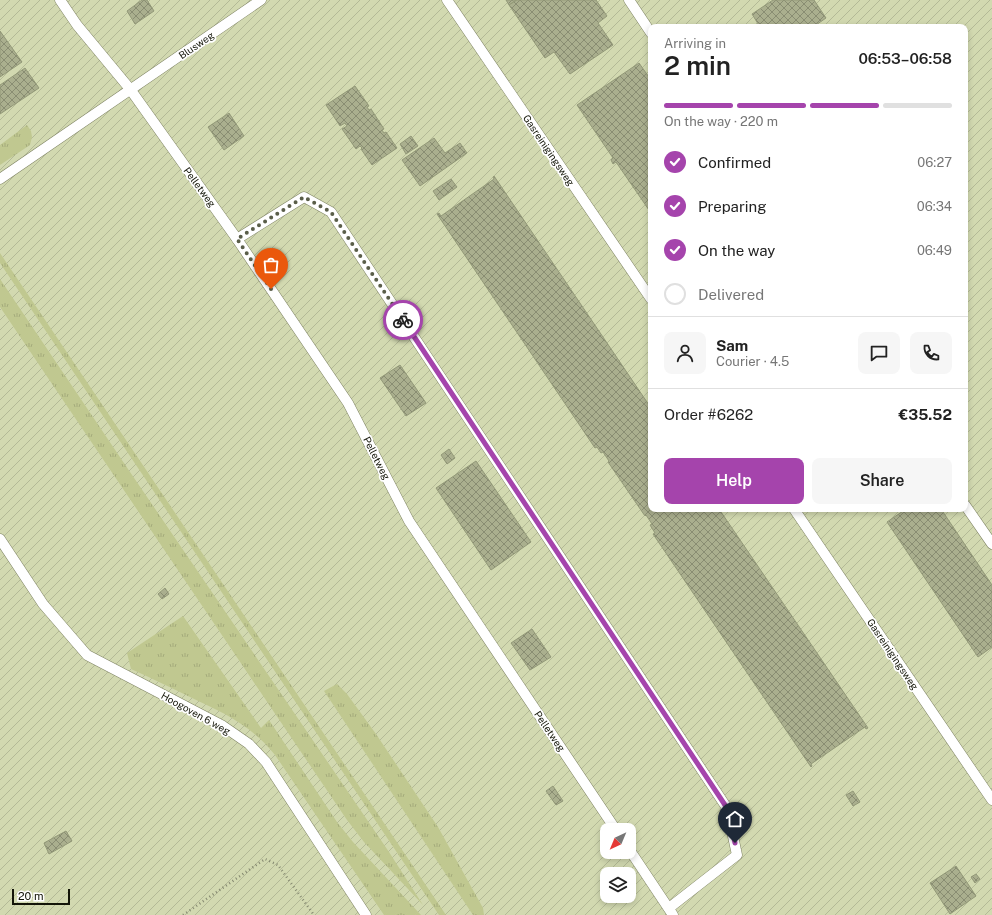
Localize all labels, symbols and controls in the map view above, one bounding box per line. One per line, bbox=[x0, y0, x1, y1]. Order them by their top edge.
street label: Blusweg bbox=[176, 29, 216, 61]
text: Arriving in bbox=[664, 36, 726, 51]
text: 2 min bbox=[664, 50, 731, 81]
text: 06:53–06:58 bbox=[858, 50, 952, 67]
street label: Gasreinigingsweg bbox=[521, 112, 577, 188]
text: On the way · 220 m bbox=[664, 114, 778, 129]
icon: check bbox=[664, 151, 686, 173]
text: Confirmed bbox=[698, 154, 771, 171]
text: 06:27 bbox=[917, 155, 952, 170]
street label: Pelletweg bbox=[181, 165, 219, 209]
icon: check bbox=[664, 195, 686, 217]
text: Preparing bbox=[698, 198, 767, 215]
text: 06:34 bbox=[917, 199, 952, 214]
icon: check bbox=[664, 239, 686, 261]
text: On the way bbox=[698, 242, 775, 259]
text: 06:49 bbox=[917, 243, 952, 258]
pin bbox=[254, 248, 288, 289]
icon: bag bbox=[260, 254, 282, 276]
text: Delivered bbox=[698, 286, 764, 303]
courier bbox=[383, 300, 423, 340]
icon: bike bbox=[392, 309, 414, 331]
button: person bbox=[664, 332, 706, 374]
button: chat bbox=[858, 332, 900, 374]
button: phone bbox=[910, 332, 952, 374]
text: Sam bbox=[716, 337, 748, 354]
text: Courier · 4.5 bbox=[716, 354, 789, 369]
text: Order #6262 bbox=[664, 406, 753, 423]
text: €35.52 bbox=[898, 406, 952, 423]
street label: Pelletweg bbox=[361, 435, 393, 481]
button: Help bbox=[664, 458, 804, 504]
button: Share bbox=[812, 458, 952, 504]
street label: Gasreinigingsweg bbox=[865, 616, 921, 692]
street label: Hoogoven 6 weg bbox=[159, 689, 233, 737]
street label: Pelletweg bbox=[532, 708, 568, 754]
pin bbox=[718, 802, 752, 843]
icon: home bbox=[724, 808, 746, 830]
north arrow bbox=[600, 823, 636, 859]
map controls bbox=[600, 823, 636, 903]
button: layers bbox=[600, 867, 636, 903]
scale bar bbox=[12, 887, 70, 906]
text: 20 m bbox=[18, 890, 43, 902]

